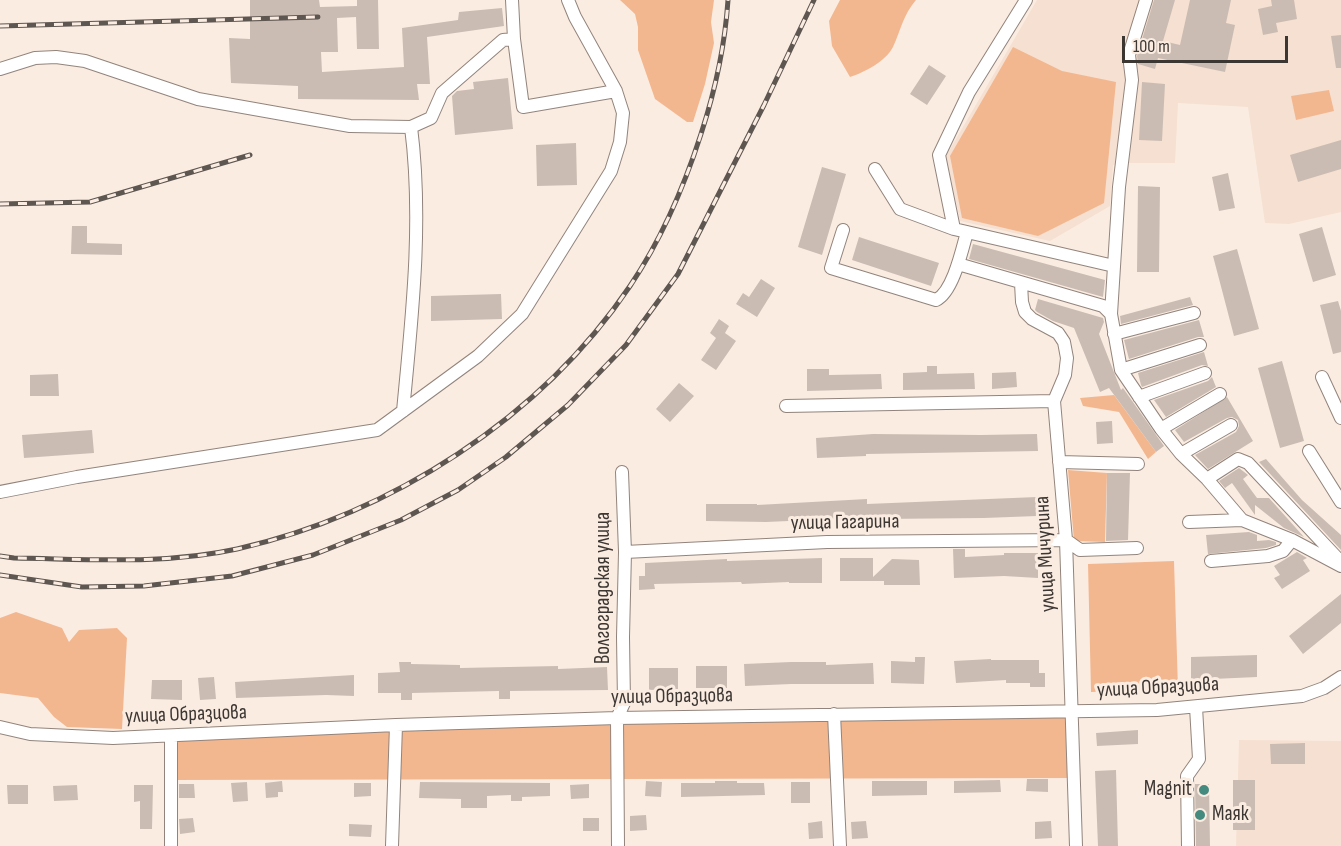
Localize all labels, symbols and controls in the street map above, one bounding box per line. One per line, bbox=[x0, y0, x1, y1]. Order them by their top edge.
scale bar bbox=[1125, 24, 1292, 62]
text: 100 m bbox=[1133, 36, 1170, 57]
street label: улица Мичурина bbox=[1030, 495, 1062, 613]
street label: улица Гагарина bbox=[790, 509, 900, 537]
street label: Волгоградская улица bbox=[591, 512, 617, 664]
street label: улица Образцова bbox=[1096, 672, 1220, 704]
street label: улица Образцова bbox=[611, 683, 733, 711]
street label: улица Образцова bbox=[125, 700, 247, 730]
place label: Magnit bbox=[1144, 777, 1192, 803]
marker: Magnit bbox=[1197, 783, 1211, 797]
place label: Маяк bbox=[1212, 802, 1249, 828]
marker: Маяк bbox=[1193, 808, 1207, 822]

